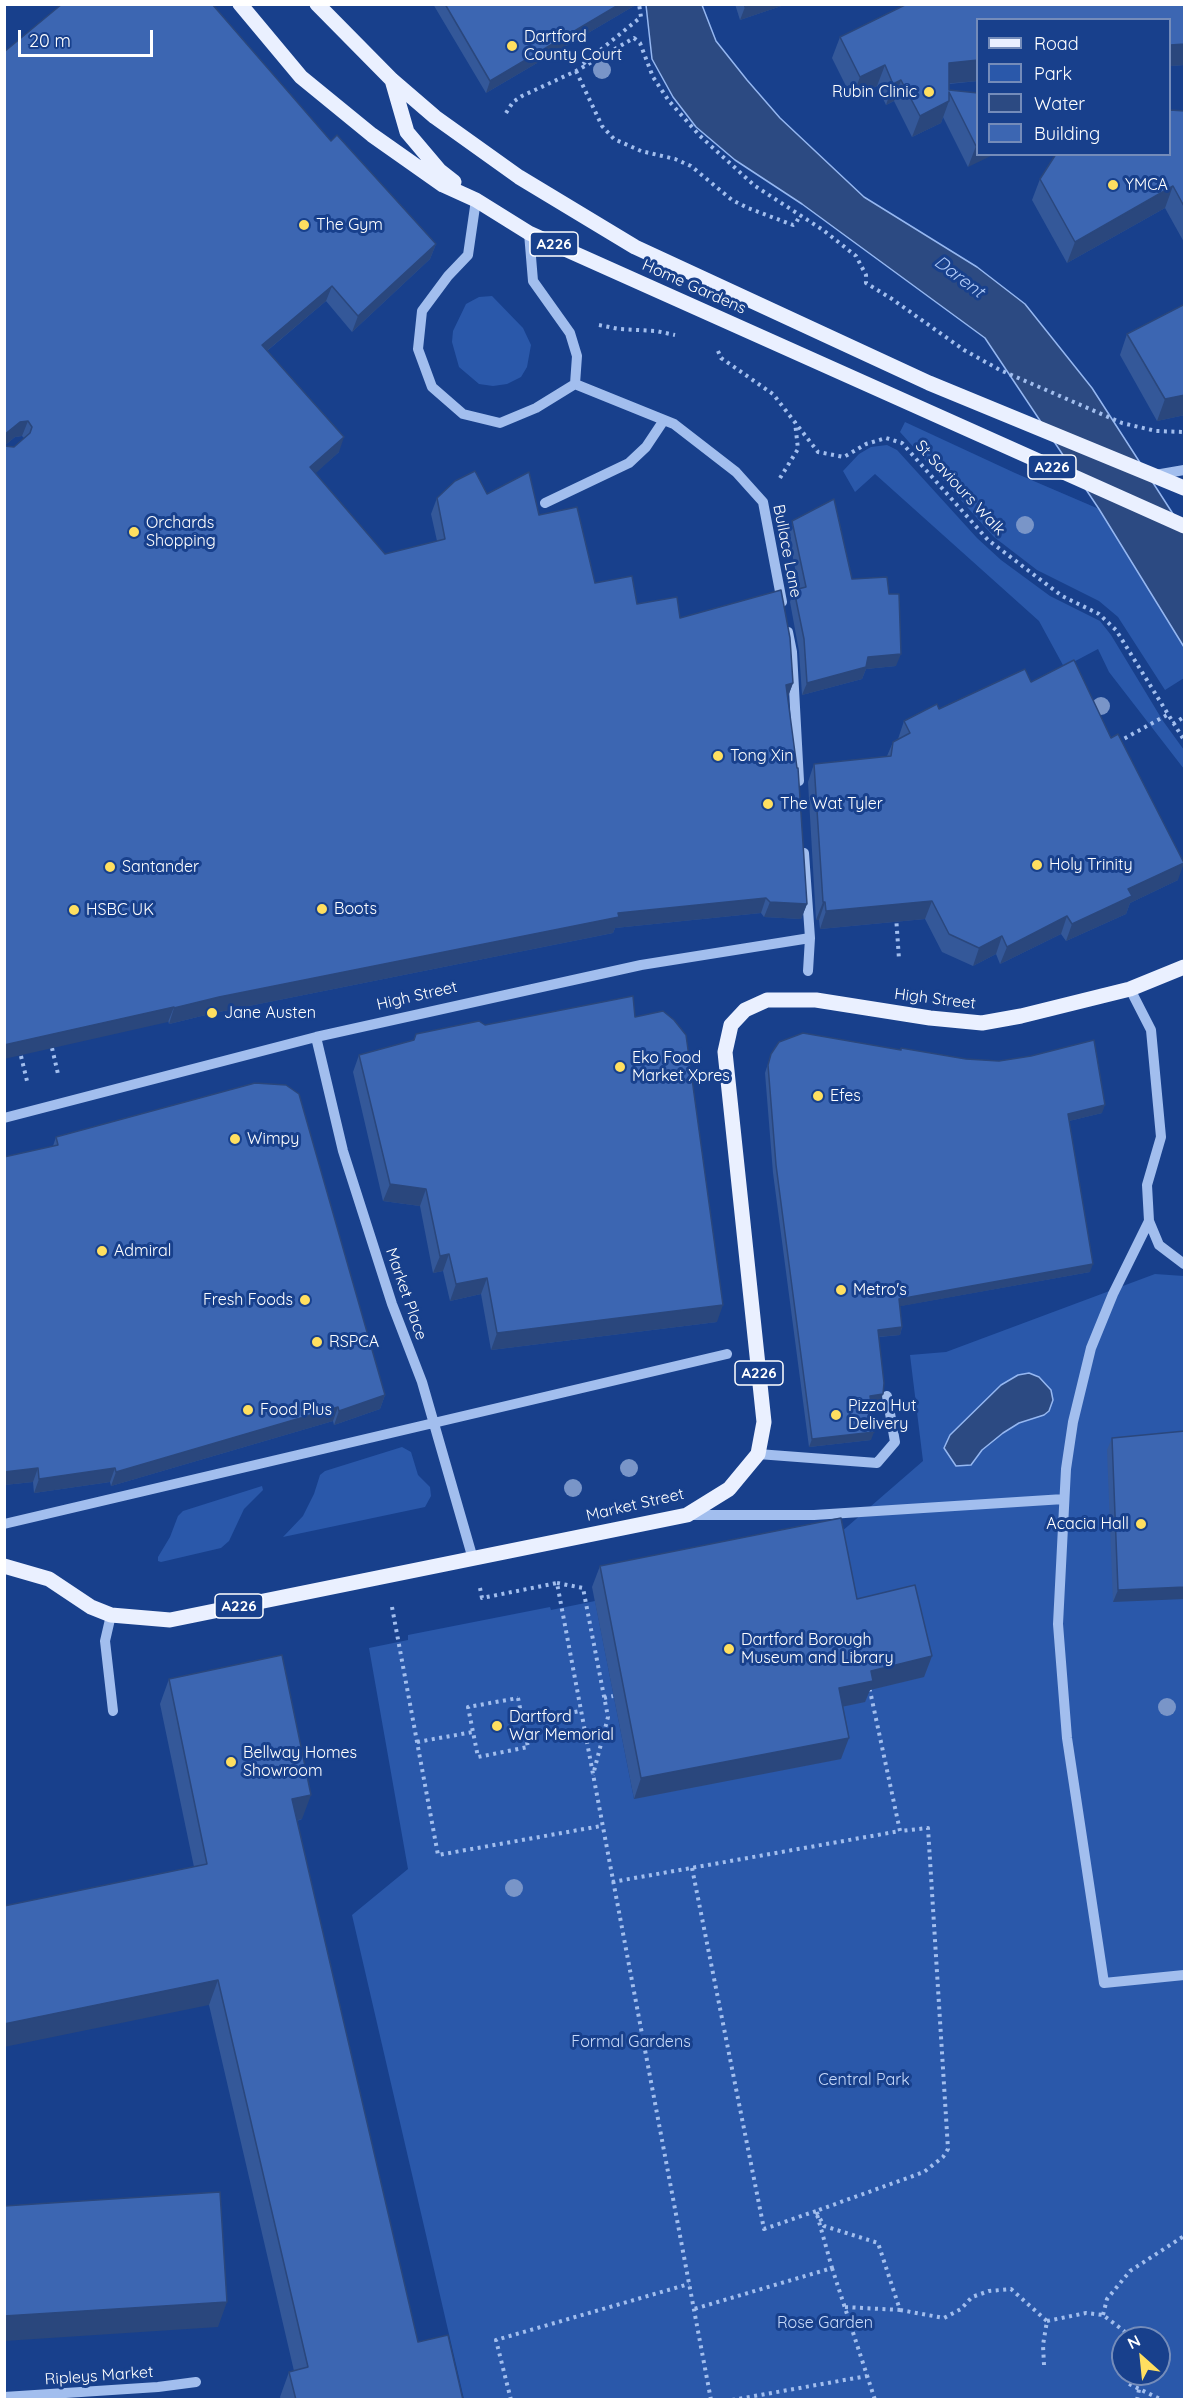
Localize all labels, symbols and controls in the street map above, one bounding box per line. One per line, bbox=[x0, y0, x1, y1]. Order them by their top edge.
scale bar bbox=[21, 18, 156, 56]
legend bbox=[976, 18, 1171, 156]
place label: Dartford County Court bbox=[524, 27, 622, 65]
text: 20 m bbox=[29, 29, 71, 52]
text: Road bbox=[1034, 32, 1079, 55]
marker: Dartford County Court bbox=[505, 39, 519, 53]
text: Park bbox=[1034, 62, 1072, 85]
place label: Rubin Clinic bbox=[832, 82, 917, 102]
marker: Rubin Clinic bbox=[922, 85, 936, 99]
text: Water bbox=[1034, 92, 1085, 115]
text: Building bbox=[1034, 122, 1100, 145]
place label: YMCA bbox=[1125, 175, 1168, 195]
marker: YMCA bbox=[1106, 178, 1120, 192]
place label: The Gym bbox=[316, 215, 383, 235]
marker: The Gym bbox=[297, 218, 311, 232]
road number: A226 bbox=[530, 232, 578, 256]
water label: Darent bbox=[930, 251, 988, 303]
street label: Home Gardens bbox=[639, 256, 749, 318]
street label: St Saviours Walk bbox=[911, 436, 1009, 540]
road number: A226 bbox=[1028, 455, 1076, 479]
street label: Bullace Lane bbox=[769, 503, 805, 599]
place label: Orchards Shopping bbox=[146, 513, 216, 551]
marker: Orchards Shopping bbox=[127, 525, 141, 539]
place label: Tong Xin bbox=[730, 746, 793, 766]
marker: Tong Xin bbox=[711, 749, 725, 763]
place label: The Wat Tyler bbox=[780, 794, 883, 814]
marker: The Wat Tyler bbox=[761, 797, 775, 811]
place label: Holy Trinity bbox=[1049, 855, 1133, 875]
place label: Santander bbox=[122, 857, 199, 877]
marker: Holy Trinity bbox=[1030, 858, 1044, 872]
marker: Santander bbox=[103, 860, 117, 874]
place label: Boots bbox=[334, 899, 377, 919]
place label: HSBC UK bbox=[86, 900, 154, 920]
marker: Boots bbox=[315, 902, 329, 916]
marker: HSBC UK bbox=[67, 903, 81, 917]
street label: High Street bbox=[375, 977, 459, 1015]
street label: High Street bbox=[893, 984, 977, 1014]
place label: Jane Austen bbox=[224, 1003, 316, 1023]
marker: Jane Austen bbox=[205, 1006, 219, 1020]
place label: Eko Food Market Xpres bbox=[632, 1048, 730, 1086]
marker: Eko Food Market Xpres bbox=[613, 1060, 627, 1074]
place label: Efes bbox=[830, 1086, 861, 1106]
marker: Efes bbox=[811, 1089, 825, 1103]
place label: Wimpy bbox=[247, 1129, 299, 1149]
marker: Wimpy bbox=[228, 1132, 242, 1146]
place label: Admiral bbox=[114, 1241, 171, 1261]
marker: Admiral bbox=[95, 1244, 109, 1258]
street label: Market Place bbox=[381, 1245, 431, 1343]
place label: Metro's bbox=[853, 1280, 907, 1300]
marker: Metro's bbox=[834, 1283, 848, 1297]
place label: Fresh Foods bbox=[203, 1290, 293, 1310]
marker: Fresh Foods bbox=[298, 1293, 312, 1307]
place label: RSPCA bbox=[329, 1332, 379, 1352]
marker: RSPCA bbox=[310, 1335, 324, 1349]
road number: A226 bbox=[735, 1361, 783, 1385]
place label: Pizza Hut Delivery bbox=[848, 1396, 916, 1434]
place label: Food Plus bbox=[260, 1400, 332, 1420]
marker: Food Plus bbox=[241, 1403, 255, 1417]
marker: Pizza Hut Delivery bbox=[829, 1408, 843, 1422]
street label: Market Street bbox=[584, 1484, 686, 1526]
place label: Acacia Hall bbox=[1046, 1514, 1129, 1534]
marker: Acacia Hall bbox=[1134, 1517, 1148, 1531]
road number: A226 bbox=[215, 1594, 263, 1618]
place label: Dartford Borough Museum and Library bbox=[741, 1630, 893, 1668]
marker: Dartford Borough Museum and Library bbox=[722, 1642, 736, 1656]
place label: Dartford War Memorial bbox=[509, 1707, 614, 1745]
marker: Dartford War Memorial bbox=[490, 1719, 504, 1733]
place label: Bellway Homes Showroom bbox=[243, 1743, 357, 1781]
marker: Bellway Homes Showroom bbox=[224, 1755, 238, 1769]
park label: Formal Gardens bbox=[571, 2032, 691, 2052]
park label: Central Park bbox=[818, 2070, 910, 2090]
park label: Rose Garden bbox=[777, 2313, 873, 2333]
north arrow bbox=[1111, 2326, 1171, 2386]
text: N bbox=[1124, 2330, 1144, 2353]
street label: Ripleys Market bbox=[44, 2363, 154, 2389]

